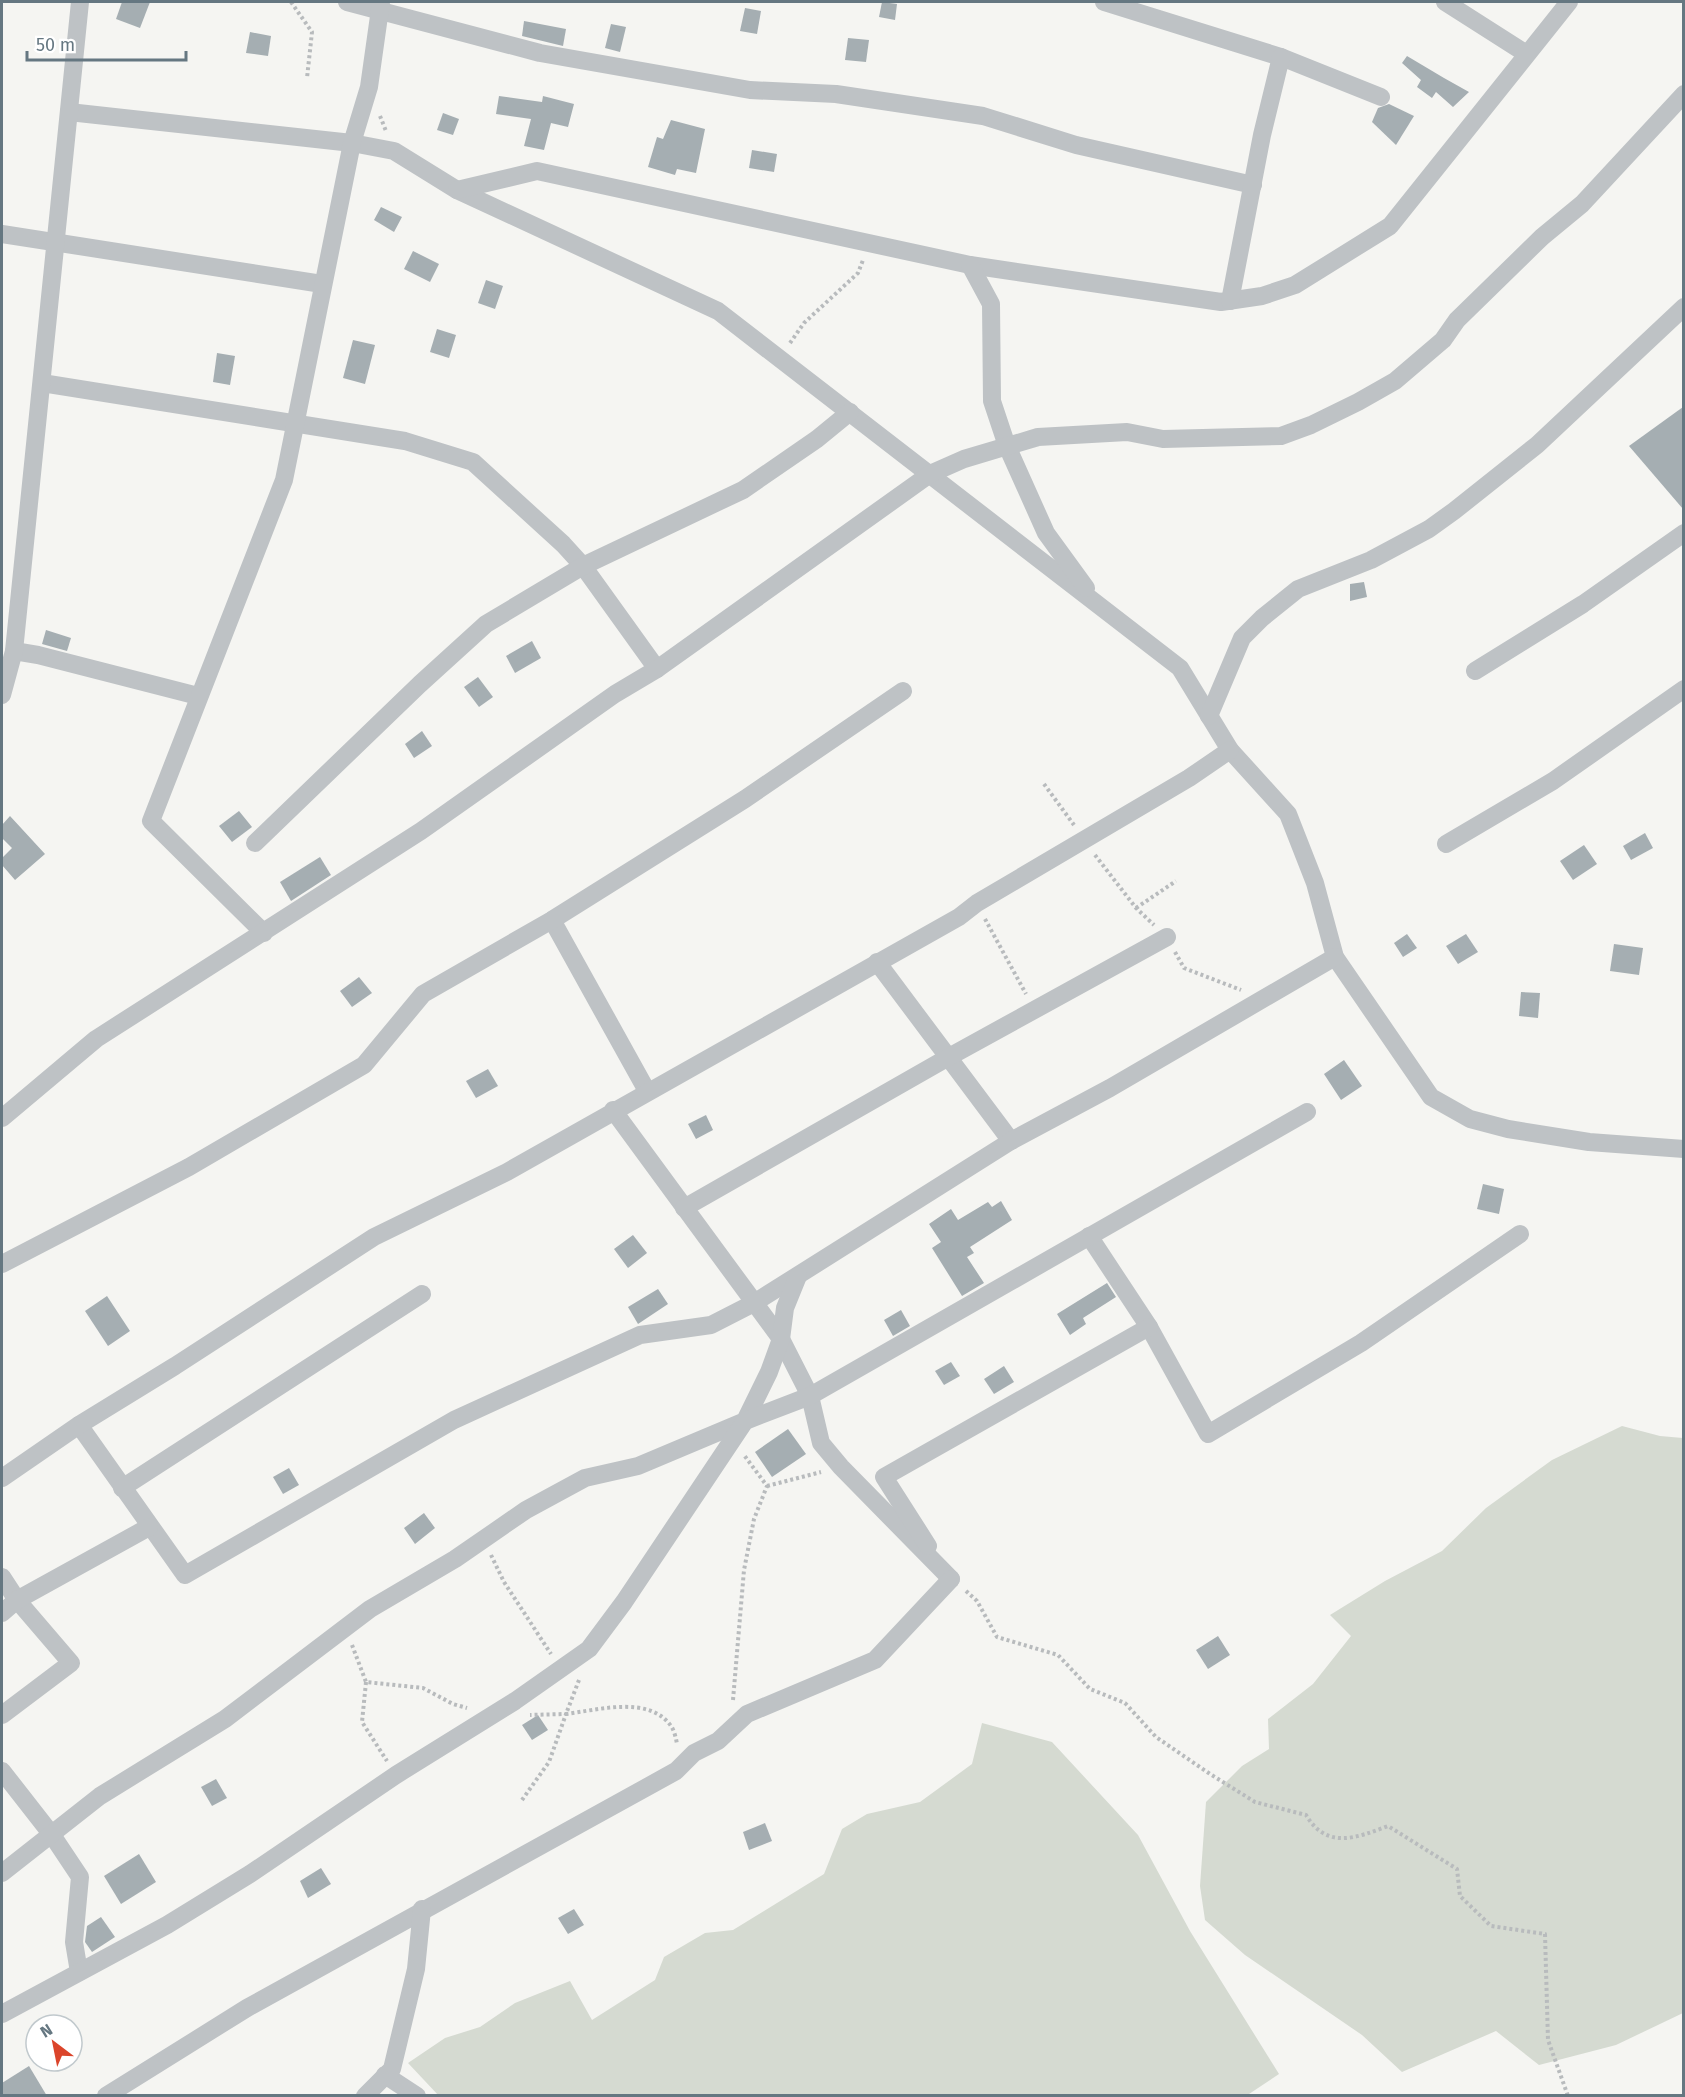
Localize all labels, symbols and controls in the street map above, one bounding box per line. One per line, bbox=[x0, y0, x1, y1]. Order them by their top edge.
scale bar bbox=[27, 24, 186, 62]
text: 50 m bbox=[36, 34, 75, 56]
north arrow bbox=[24, 2013, 84, 2073]
text: N bbox=[37, 2020, 56, 2042]

